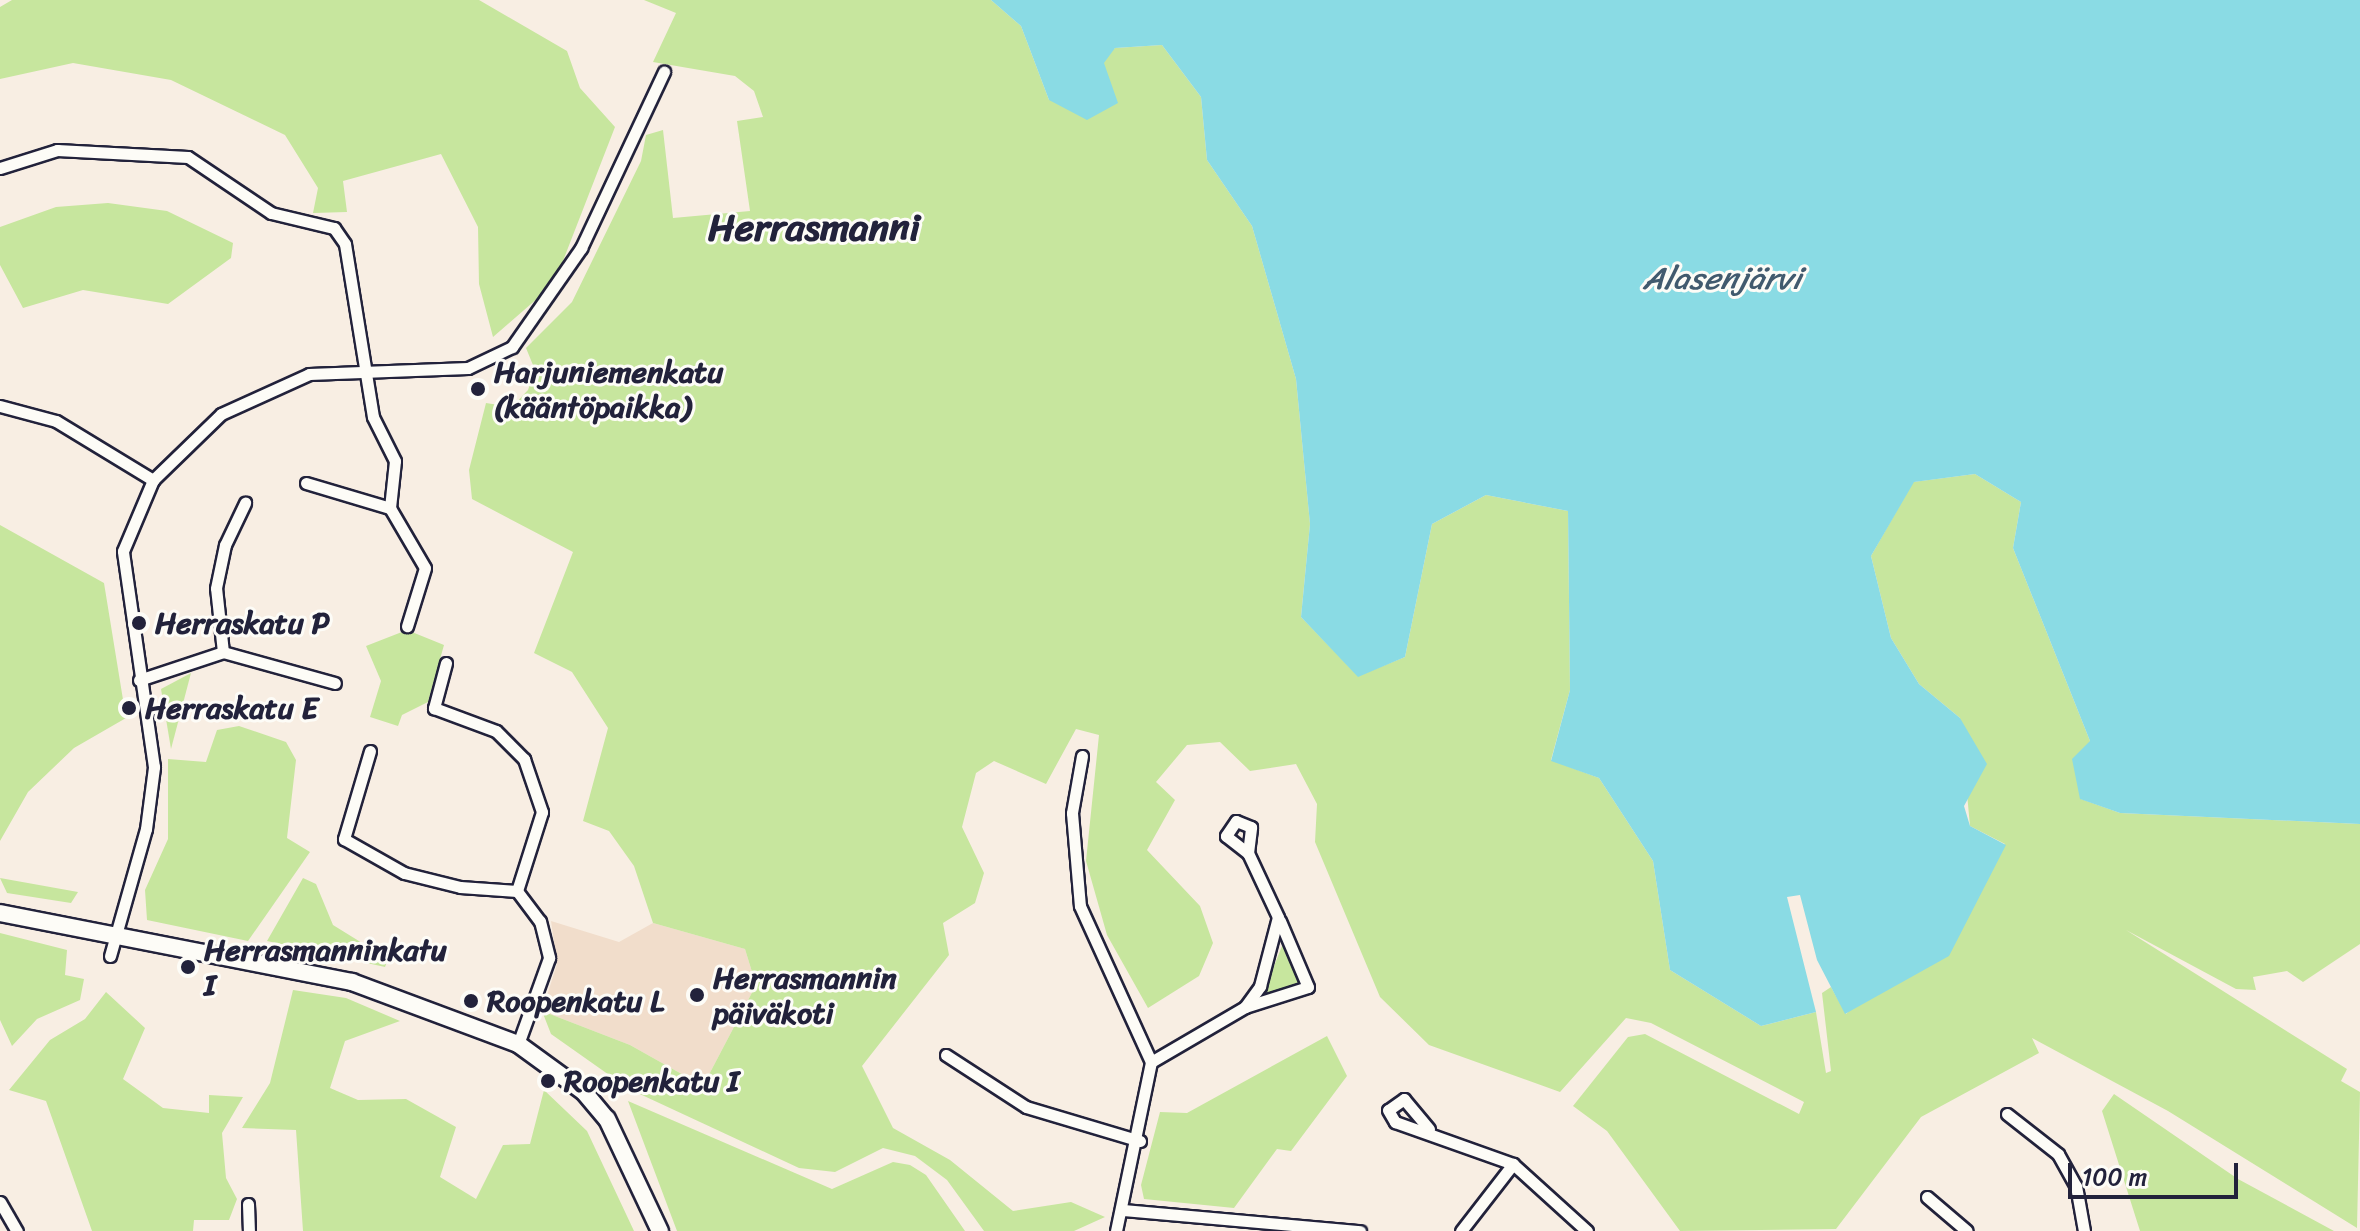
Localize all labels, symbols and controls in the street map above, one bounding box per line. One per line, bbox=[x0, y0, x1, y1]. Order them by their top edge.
district label: Herrasmanni bbox=[708, 205, 920, 251]
water label: Alasenjärvi bbox=[1643, 260, 1801, 298]
place label: Harjuniemenkatu (kääntöpaikka) bbox=[494, 354, 723, 424]
marker: Harjuniemenkatu (kääntöpaikka) bbox=[469, 380, 487, 398]
place label: Herraskatu P bbox=[155, 605, 330, 641]
marker: Herraskatu P bbox=[130, 614, 148, 632]
place label: Herraskatu E bbox=[145, 690, 318, 726]
marker: Herraskatu E bbox=[120, 699, 138, 717]
place label: Herrasmanninkatu I bbox=[204, 932, 447, 1002]
marker: Herrasmanninkatu I bbox=[179, 958, 197, 976]
place label: Herrasmannin päiväkoti bbox=[713, 960, 897, 1030]
place label: Roopenkatu L bbox=[487, 983, 664, 1019]
marker: Herrasmannin päiväkoti bbox=[688, 986, 706, 1004]
marker: Roopenkatu L bbox=[462, 992, 480, 1010]
place label: Roopenkatu I bbox=[564, 1063, 739, 1099]
marker: Roopenkatu I bbox=[539, 1072, 557, 1090]
scale bar bbox=[2072, 1147, 2242, 1197]
text: 100 m bbox=[2082, 1156, 2147, 1198]

